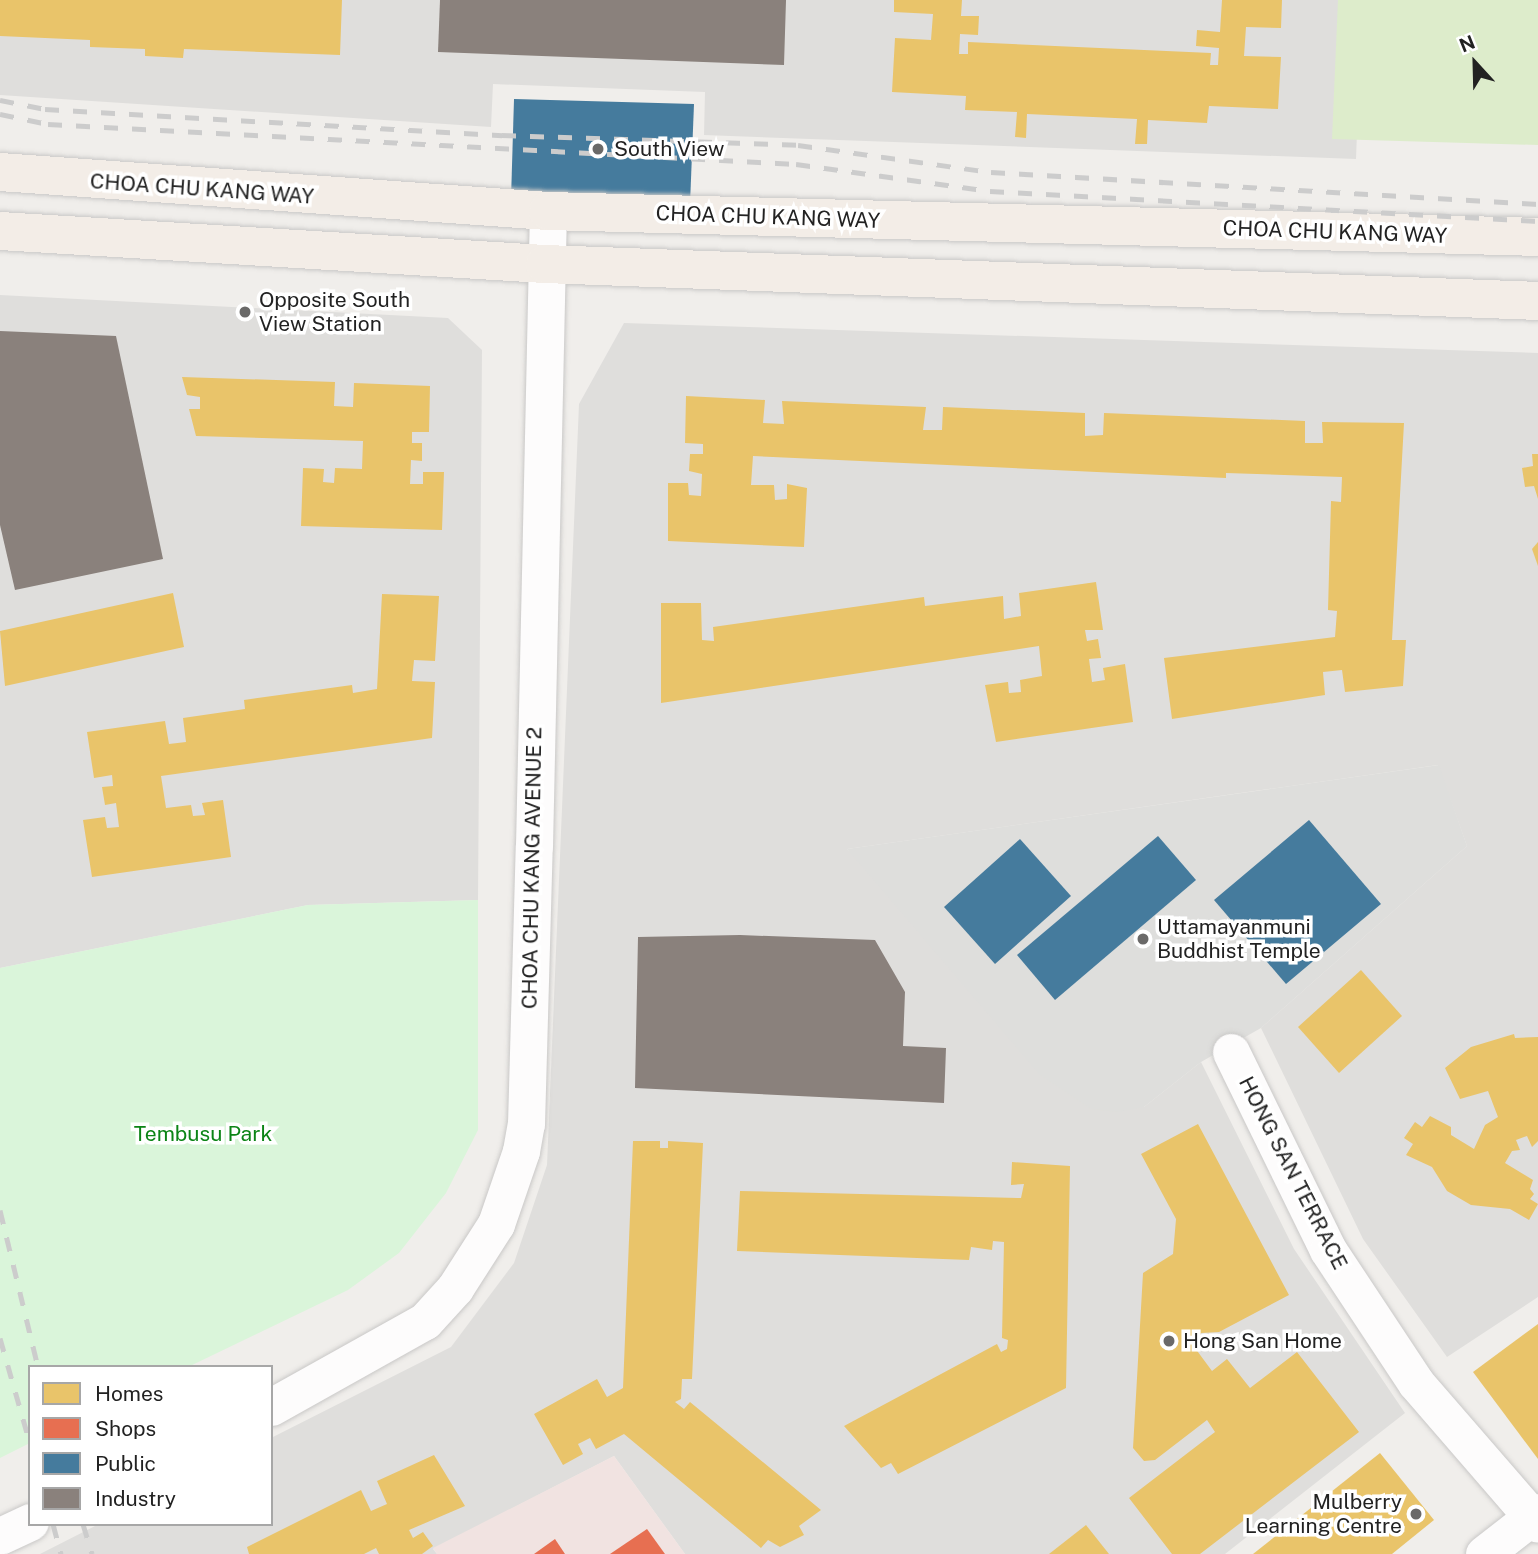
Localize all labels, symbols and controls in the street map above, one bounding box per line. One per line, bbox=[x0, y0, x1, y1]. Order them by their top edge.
north arrow bbox=[1440, 28, 1510, 98]
text: N bbox=[1456, 31, 1478, 57]
place label: South View bbox=[614, 136, 725, 162]
marker: South View bbox=[588, 139, 608, 159]
street label: CHOA CHU KANG WAY bbox=[89, 169, 315, 209]
street label: CHOA CHU KANG WAY bbox=[655, 200, 881, 234]
street label: CHOA CHU KANG WAY bbox=[1222, 215, 1448, 249]
place label: Opposite South View Station bbox=[259, 287, 410, 337]
marker: Opposite South View Station bbox=[237, 304, 253, 320]
street label: CHOA CHU KANG AVENUE 2 bbox=[517, 727, 547, 1009]
place label: Uttamayanmuni Buddhist Temple bbox=[1157, 914, 1321, 964]
marker: Uttamayanmuni Buddhist Temple bbox=[1135, 931, 1151, 947]
street label: HONG SAN TERRACE bbox=[1233, 1072, 1353, 1274]
park label: Tembusu Park bbox=[134, 1121, 272, 1147]
place label: Hong San Home bbox=[1183, 1328, 1342, 1354]
marker: Hong San Home bbox=[1161, 1333, 1177, 1349]
legend bbox=[28, 1365, 273, 1526]
text: Homes bbox=[95, 1381, 163, 1406]
text: Shops bbox=[95, 1416, 156, 1441]
text: Public bbox=[95, 1451, 156, 1476]
text: Industry bbox=[95, 1486, 176, 1511]
place label: Mulberry Learning Centre bbox=[1245, 1489, 1402, 1539]
marker: Mulberry Learning Centre bbox=[1408, 1506, 1424, 1522]

